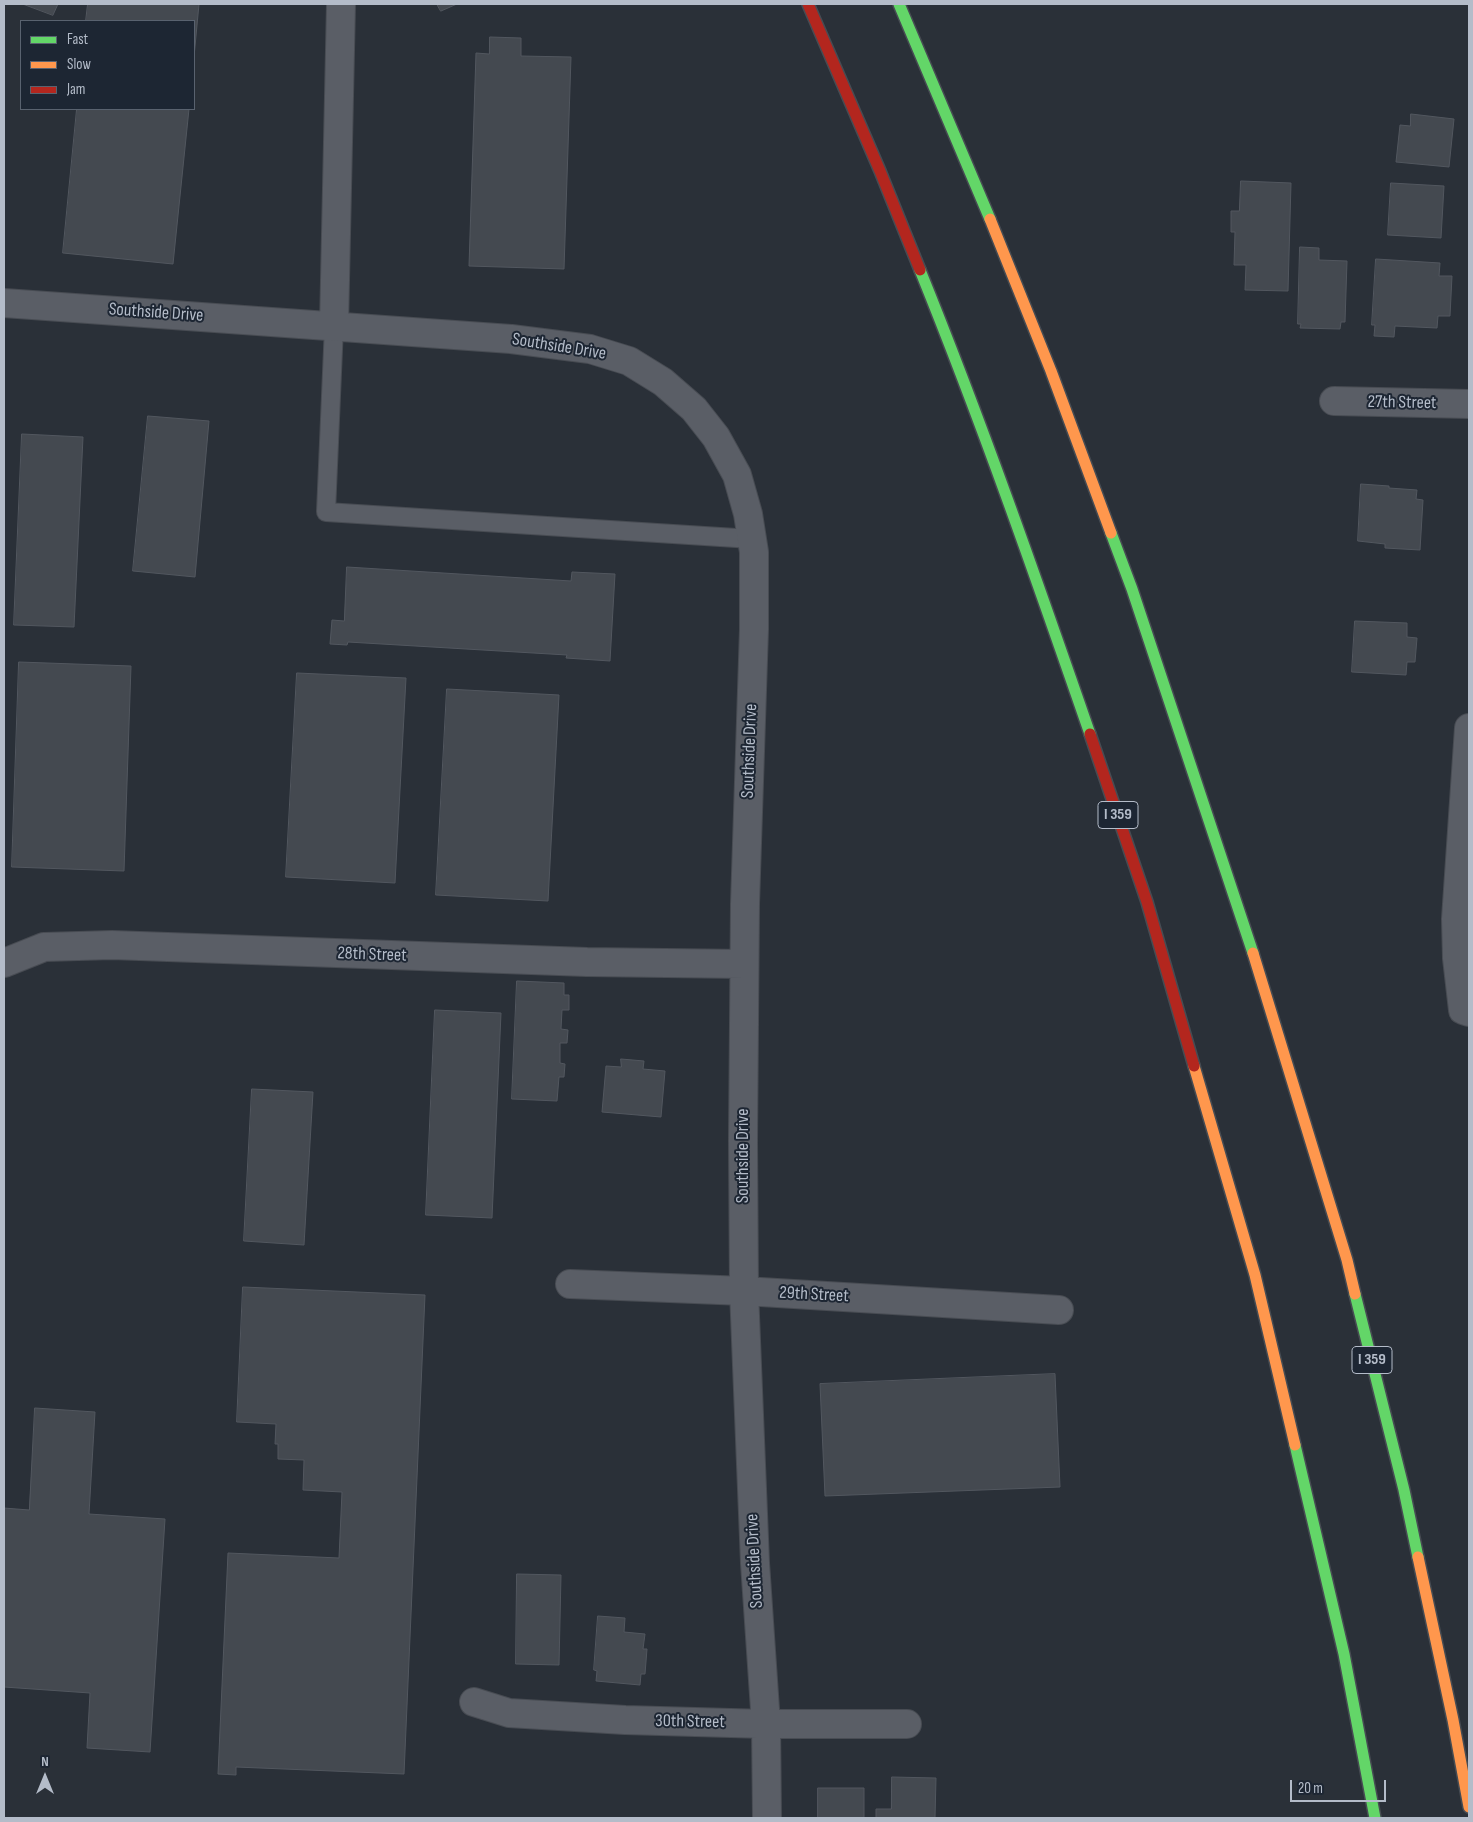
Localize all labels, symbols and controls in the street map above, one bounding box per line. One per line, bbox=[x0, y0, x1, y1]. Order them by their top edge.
legend bbox=[20, 20, 195, 110]
text: Fast bbox=[67, 30, 88, 49]
text: Slow bbox=[67, 55, 91, 74]
text: Jam bbox=[67, 80, 85, 99]
street label: Southside Drive bbox=[108, 299, 204, 327]
street label: Southside Drive bbox=[511, 329, 607, 365]
street label: 27th Street bbox=[1367, 392, 1437, 414]
street label: Southside Drive bbox=[738, 703, 762, 799]
road number: I 359 bbox=[1098, 802, 1138, 828]
street label: 28th Street bbox=[337, 943, 407, 967]
street label: Southside Drive bbox=[732, 1109, 754, 1203]
street label: 29th Street bbox=[779, 1282, 849, 1308]
road number: I 359 bbox=[1352, 1346, 1392, 1374]
street label: Southside Drive bbox=[742, 1513, 768, 1609]
street label: 30th Street bbox=[655, 1711, 725, 1733]
north arrow bbox=[20, 1752, 70, 1802]
text: N bbox=[41, 1753, 49, 1770]
scale bar bbox=[1293, 1770, 1389, 1802]
text: 20 m bbox=[1298, 1779, 1323, 1798]

